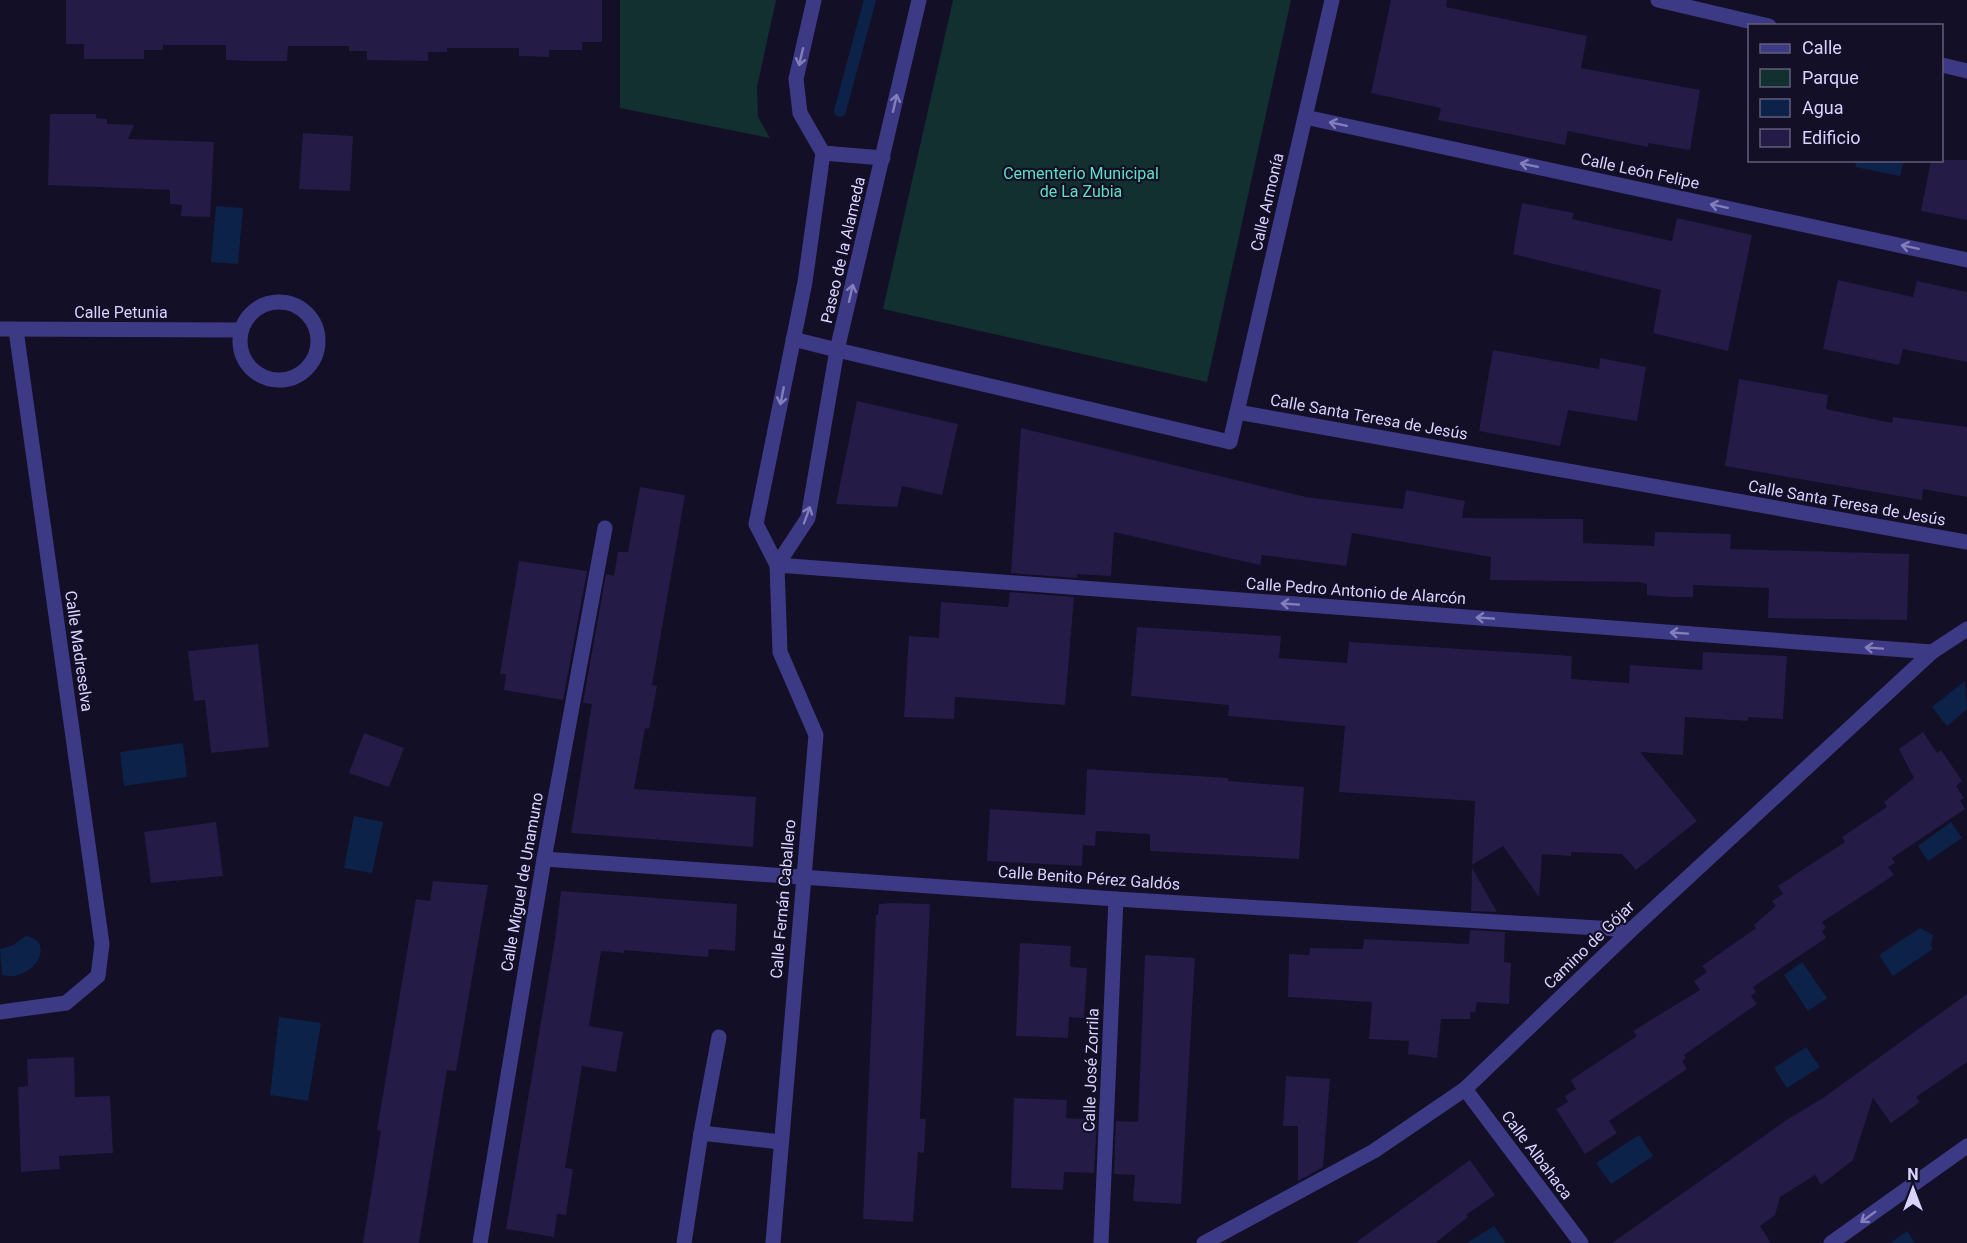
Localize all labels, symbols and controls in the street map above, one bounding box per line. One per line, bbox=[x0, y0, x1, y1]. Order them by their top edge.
legend bbox=[1748, 24, 1943, 162]
text: Calle bbox=[1802, 37, 1842, 58]
one-way arrow bbox=[794, 47, 806, 66]
text: Parque bbox=[1802, 67, 1859, 88]
one-way arrow bbox=[890, 94, 902, 113]
text: Agua bbox=[1802, 97, 1844, 118]
one-way arrow bbox=[1329, 118, 1348, 129]
text: Edificio bbox=[1802, 127, 1861, 148]
street label: Calle León Felipe bbox=[1579, 149, 1701, 193]
street label: Calle Armonía bbox=[1247, 151, 1287, 253]
one-way arrow bbox=[1519, 159, 1539, 170]
park label: Cementerio Municipal de La Zubia bbox=[1003, 164, 1159, 201]
street label: Paseo de la Alameda bbox=[817, 175, 869, 325]
one-way arrow bbox=[1710, 200, 1729, 211]
one-way arrow bbox=[1901, 241, 1920, 253]
one-way arrow bbox=[845, 284, 857, 303]
street label: Calle Petunia bbox=[74, 303, 168, 322]
one-way arrow bbox=[776, 386, 787, 406]
street label: Calle Santa Teresa de Jesús bbox=[1269, 390, 1469, 444]
street label: Calle Santa Teresa de Jesús bbox=[1747, 476, 1947, 530]
one-way arrow bbox=[802, 507, 813, 525]
street label: Calle Pedro Antonio de Alarcón bbox=[1245, 574, 1467, 608]
street label: Calle Madreselva bbox=[61, 589, 97, 713]
one-way arrow bbox=[1281, 598, 1301, 609]
one-way arrow bbox=[1475, 613, 1495, 624]
one-way arrow bbox=[1670, 627, 1690, 638]
one-way arrow bbox=[1864, 642, 1884, 653]
street label: Calle Miguel de Unamuno bbox=[497, 791, 547, 973]
street label: Calle Fernán Caballero bbox=[767, 819, 799, 979]
street label: Calle Benito Pérez Galdós bbox=[997, 862, 1181, 894]
street label: Camino de Gójar bbox=[1540, 897, 1639, 993]
street label: Calle José Zorrila bbox=[1079, 1008, 1103, 1132]
street label: Calle Albahaca bbox=[1498, 1107, 1576, 1203]
north arrow bbox=[1883, 1159, 1943, 1219]
text: N bbox=[1907, 1165, 1919, 1184]
one-way arrow bbox=[1861, 1211, 1877, 1223]

